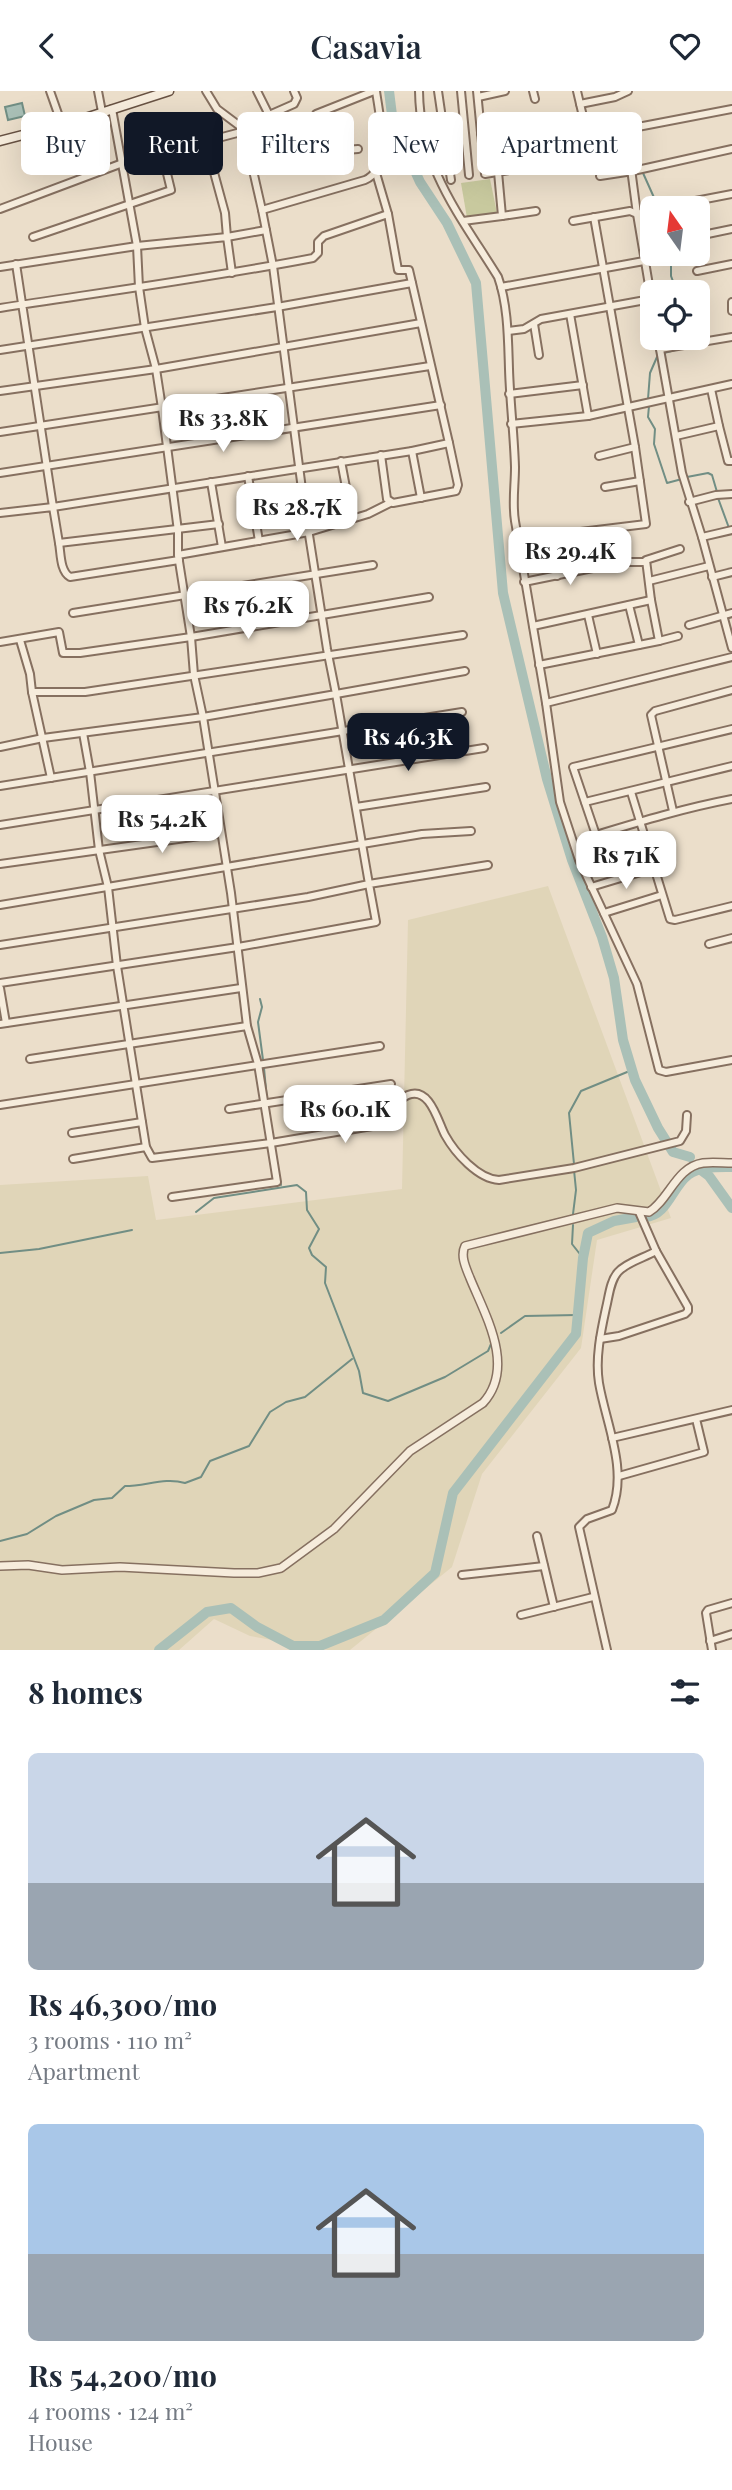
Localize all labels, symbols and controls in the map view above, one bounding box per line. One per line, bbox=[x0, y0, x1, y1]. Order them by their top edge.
text: Casavia bbox=[310, 24, 422, 67]
icon: back bbox=[28, 27, 66, 65]
icon: heart bbox=[666, 27, 704, 65]
chip: Buy bbox=[21, 112, 110, 175]
chip: Rent bbox=[124, 112, 223, 175]
chip: Filters bbox=[237, 112, 354, 175]
chip: New bbox=[368, 112, 463, 175]
chip: Apartment bbox=[477, 112, 642, 175]
north arrow bbox=[640, 196, 710, 266]
map controls bbox=[640, 196, 710, 350]
button: locate bbox=[640, 280, 710, 350]
pin: Rs 33.8K bbox=[151, 395, 295, 454]
text: Rs 33.8K bbox=[178, 401, 268, 432]
pin: Rs 28.7K bbox=[225, 483, 369, 543]
text: Rs 28.7K bbox=[252, 490, 342, 521]
pin: Rs 29.4K bbox=[498, 527, 642, 587]
text: Rs 29.4K bbox=[524, 534, 616, 565]
pin: Rs 76.2K bbox=[176, 581, 320, 641]
text: Rs 76.2K bbox=[203, 588, 293, 619]
pin: Rs 46.3K bbox=[336, 713, 480, 773]
text: Rs 46.3K bbox=[363, 720, 453, 751]
pin: Rs 54.2K bbox=[90, 795, 234, 855]
text: Rs 54.2K bbox=[117, 802, 207, 833]
pin: Rs 71K bbox=[569, 831, 683, 891]
text: Rs 71K bbox=[592, 838, 660, 869]
pin: Rs 60.1K bbox=[273, 1086, 417, 1145]
text: Rs 60.1K bbox=[299, 1092, 391, 1123]
text: 8 homes bbox=[28, 1672, 143, 1712]
icon: filters bbox=[666, 1673, 704, 1711]
icon: home bbox=[303, 1799, 429, 1925]
text: Rs 46,300/mo bbox=[28, 1984, 217, 2024]
text: 3 rooms · 110 m² bbox=[28, 2024, 192, 2055]
text: Apartment bbox=[28, 2055, 140, 2086]
icon: home bbox=[303, 2170, 429, 2296]
text: Rs 54,200/mo bbox=[28, 2355, 217, 2395]
text: 4 rooms · 124 m² bbox=[28, 2395, 193, 2426]
text: House bbox=[28, 2426, 93, 2457]

